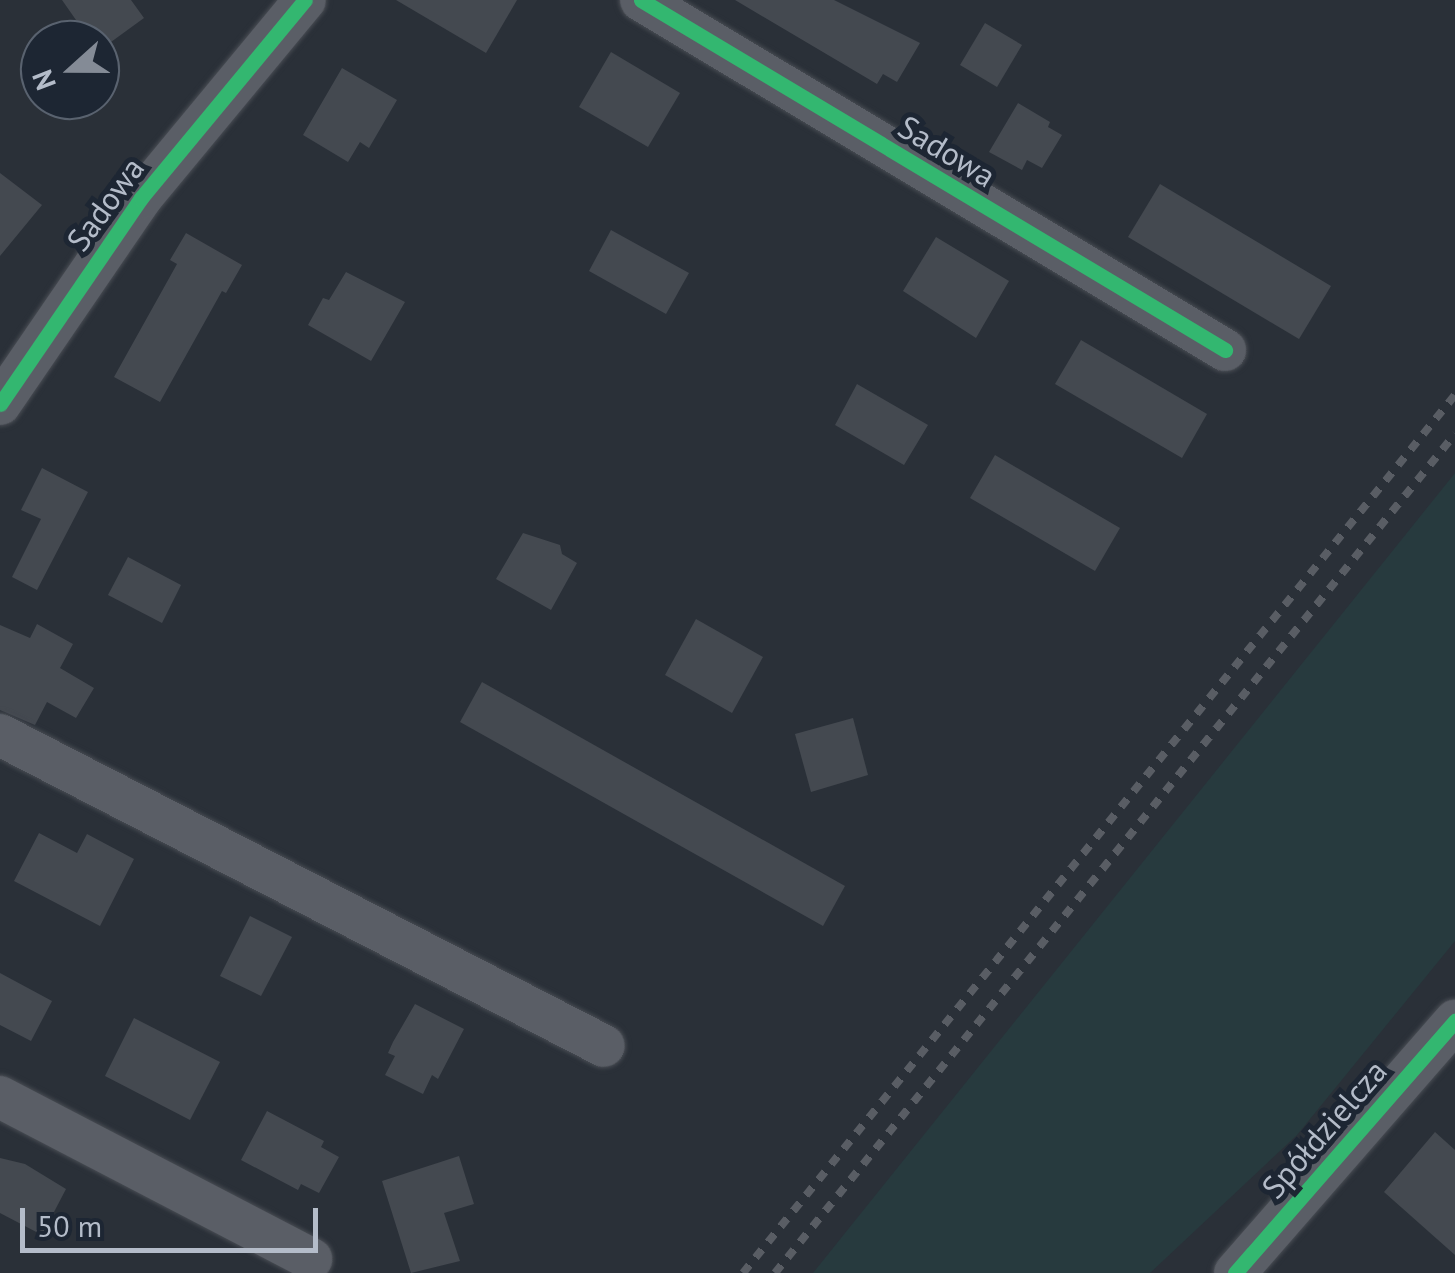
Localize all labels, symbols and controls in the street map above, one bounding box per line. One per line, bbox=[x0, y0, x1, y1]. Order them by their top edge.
north arrow bbox=[20, 20, 120, 120]
text: N bbox=[23, 65, 64, 95]
street label: Sadowa bbox=[892, 107, 1002, 195]
street label: Sadowa bbox=[58, 150, 152, 258]
street label: Spółdzielcza bbox=[1254, 1052, 1394, 1206]
scale bar bbox=[25, 1188, 322, 1250]
text: 50 m bbox=[37, 1206, 102, 1245]

